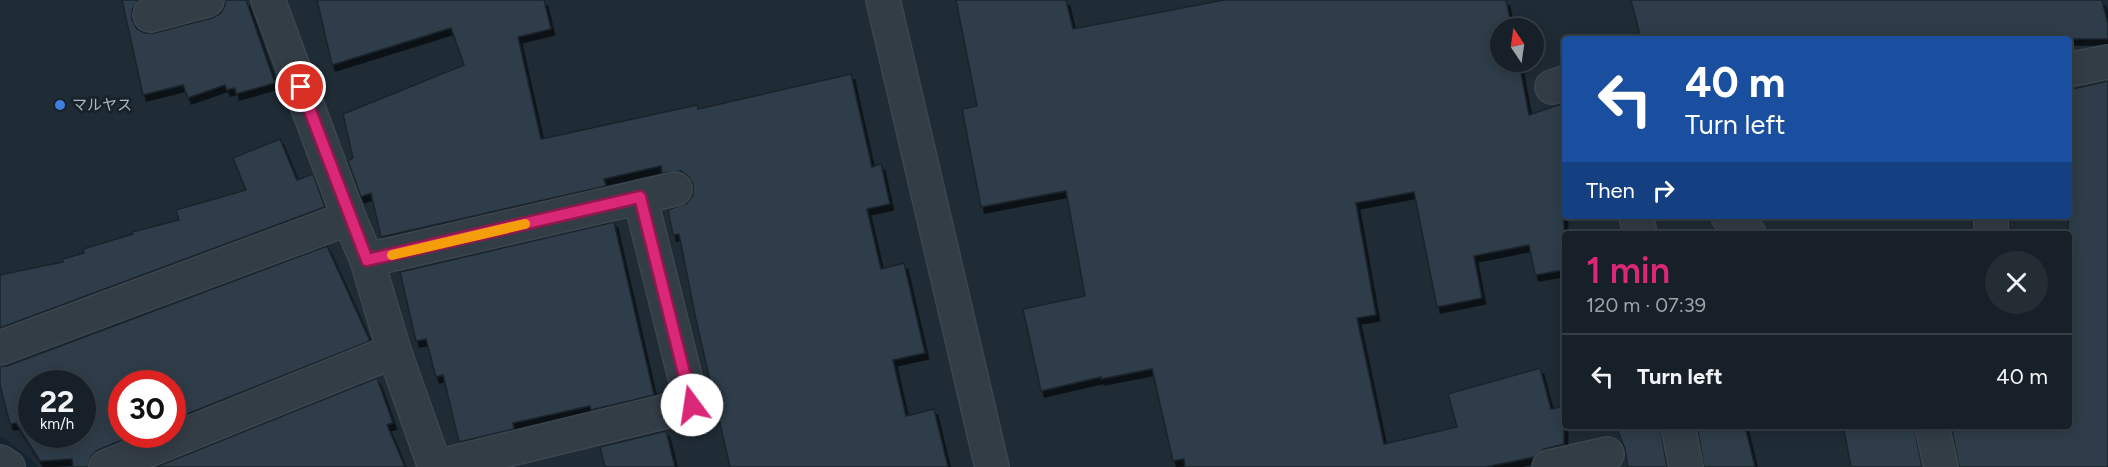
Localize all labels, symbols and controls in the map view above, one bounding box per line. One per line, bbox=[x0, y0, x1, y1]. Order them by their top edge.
north arrow bbox=[1490, 18, 1544, 72]
map controls bbox=[1490, 18, 1544, 72]
text: 40 m bbox=[1685, 57, 1785, 108]
icon: left bbox=[1586, 60, 1664, 138]
pin bbox=[275, 61, 326, 112]
icon: arrive bbox=[284, 70, 317, 103]
place label: マルヤス bbox=[72, 96, 132, 114]
marker: マルヤス bbox=[53, 98, 67, 112]
text: Turn left bbox=[1685, 108, 1785, 141]
icon: right bbox=[1647, 174, 1680, 207]
text: Then bbox=[1586, 177, 1635, 204]
text: 1 min bbox=[1586, 249, 1670, 292]
button: close bbox=[1985, 251, 2048, 314]
text: 120 m · 07:39 bbox=[1586, 293, 1706, 317]
icon: left bbox=[1586, 360, 1619, 393]
text: Turn left bbox=[1637, 363, 1723, 390]
text: 40 m bbox=[1996, 363, 2048, 390]
speed limit sign: 30 bbox=[108, 370, 186, 448]
position arrow bbox=[660, 373, 724, 437]
text: 22 bbox=[40, 383, 74, 420]
text: km/h bbox=[40, 415, 74, 433]

